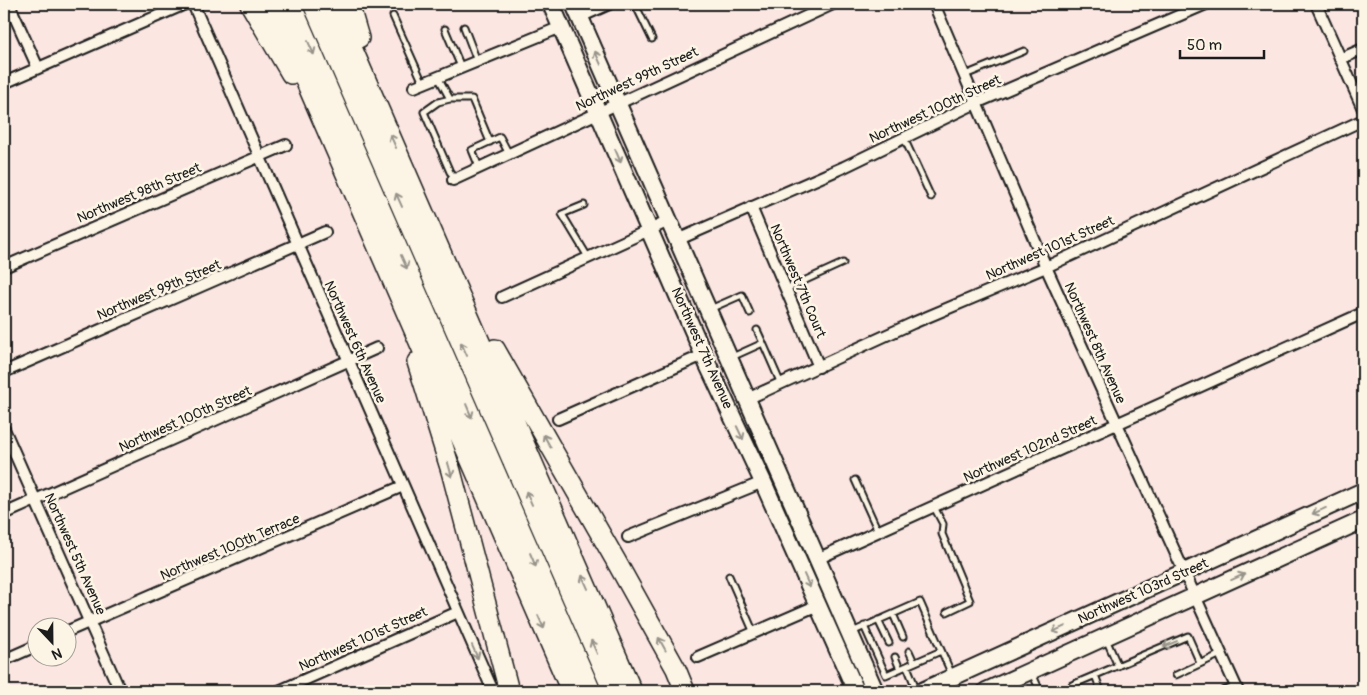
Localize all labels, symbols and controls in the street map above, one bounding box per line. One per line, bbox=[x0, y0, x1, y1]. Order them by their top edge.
scale bar bbox=[1180, 28, 1263, 60]
text: 50 m bbox=[1187, 36, 1222, 55]
one-way arrow bbox=[306, 40, 316, 55]
street label: Northwest 99th Street bbox=[573, 43, 701, 115]
one-way arrow bbox=[593, 51, 602, 66]
street label: Northwest 100th Street bbox=[866, 71, 1004, 147]
one-way arrow bbox=[387, 134, 397, 149]
one-way arrow bbox=[614, 149, 623, 164]
street label: Northwest 98th Street bbox=[74, 159, 204, 227]
one-way arrow bbox=[393, 193, 403, 208]
street label: Northwest 101st Street bbox=[983, 212, 1117, 284]
street label: Northwest 7th Court bbox=[766, 222, 830, 341]
one-way arrow bbox=[399, 254, 409, 269]
street label: Northwest 99th Street bbox=[94, 256, 224, 324]
street label: Northwest 6th Avenue bbox=[320, 278, 390, 406]
street label: Northwest 8th Avenue bbox=[1061, 280, 1129, 406]
street label: Northwest 7th Avenue bbox=[668, 285, 736, 411]
one-way arrow bbox=[458, 342, 468, 357]
street label: Northwest 100th Street bbox=[116, 382, 254, 456]
one-way arrow bbox=[464, 403, 474, 418]
street label: Northwest 102nd Street bbox=[961, 412, 1100, 486]
one-way arrow bbox=[736, 425, 745, 440]
one-way arrow bbox=[542, 434, 552, 449]
one-way arrow bbox=[446, 461, 455, 477]
street label: Northwest 5th Avenue bbox=[41, 491, 110, 618]
one-way arrow bbox=[523, 491, 533, 506]
one-way arrow bbox=[1312, 507, 1327, 517]
street label: Northwest 100th Terrace bbox=[158, 510, 302, 584]
one-way arrow bbox=[529, 552, 539, 567]
street label: Northwest 103rd Street bbox=[1075, 554, 1211, 627]
one-way arrow bbox=[1230, 571, 1245, 581]
one-way arrow bbox=[803, 573, 813, 588]
one-way arrow bbox=[579, 575, 589, 590]
street label: Northwest 101st Street bbox=[296, 603, 430, 675]
one-way arrow bbox=[537, 614, 547, 629]
north arrow bbox=[28, 618, 78, 668]
one-way arrow bbox=[1052, 625, 1067, 635]
one-way arrow bbox=[656, 637, 666, 651]
one-way arrow bbox=[1163, 639, 1178, 649]
one-way arrow bbox=[588, 640, 598, 655]
text: N bbox=[49, 644, 64, 663]
one-way arrow bbox=[472, 644, 481, 659]

